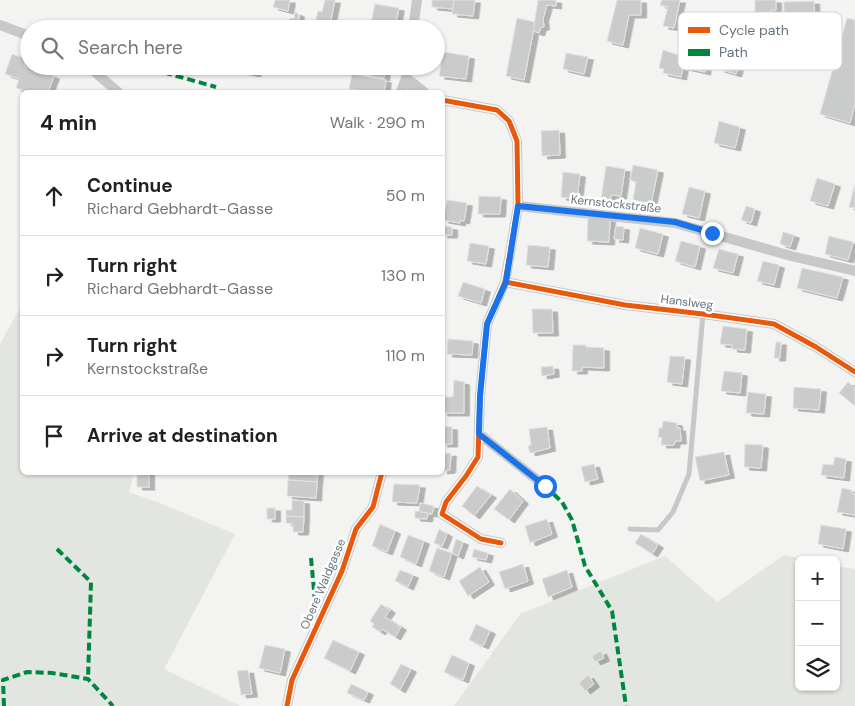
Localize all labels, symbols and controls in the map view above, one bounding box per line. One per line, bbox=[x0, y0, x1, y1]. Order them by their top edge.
legend bbox=[678, 12, 842, 70]
search box bbox=[20, 20, 445, 75]
text: Cycle path bbox=[719, 21, 789, 39]
icon: search bbox=[38, 34, 66, 62]
text: Search here bbox=[78, 35, 183, 60]
text: Path bbox=[719, 43, 748, 61]
text: 4 min bbox=[40, 109, 97, 137]
text: Walk · 290 m bbox=[330, 112, 425, 133]
text: Continue bbox=[87, 173, 173, 198]
icon: ahead bbox=[40, 182, 68, 210]
text: 50 m bbox=[386, 185, 425, 206]
street label: Kernstockstraße bbox=[570, 191, 662, 217]
text: Richard Gebhardt-Gasse bbox=[87, 198, 273, 219]
route end bbox=[701, 222, 724, 245]
text: Turn right bbox=[87, 253, 177, 278]
icon: right bbox=[40, 262, 68, 290]
text: 130 m bbox=[381, 265, 425, 286]
text: Richard Gebhardt-Gasse bbox=[87, 278, 273, 299]
street label: Hanslweg bbox=[660, 291, 714, 313]
text: Turn right bbox=[87, 333, 177, 358]
icon: right bbox=[40, 342, 68, 370]
text: 110 m bbox=[386, 345, 425, 366]
text: Kernstockstraße bbox=[87, 358, 208, 379]
icon: arrive bbox=[40, 422, 68, 450]
text: Arrive at destination bbox=[87, 423, 278, 448]
route start bbox=[534, 475, 557, 498]
street label: Obere Waldgasse bbox=[297, 536, 350, 632]
map controls bbox=[795, 556, 840, 691]
button: + bbox=[795, 556, 840, 601]
button: − bbox=[795, 601, 840, 646]
button: layers bbox=[795, 646, 840, 691]

